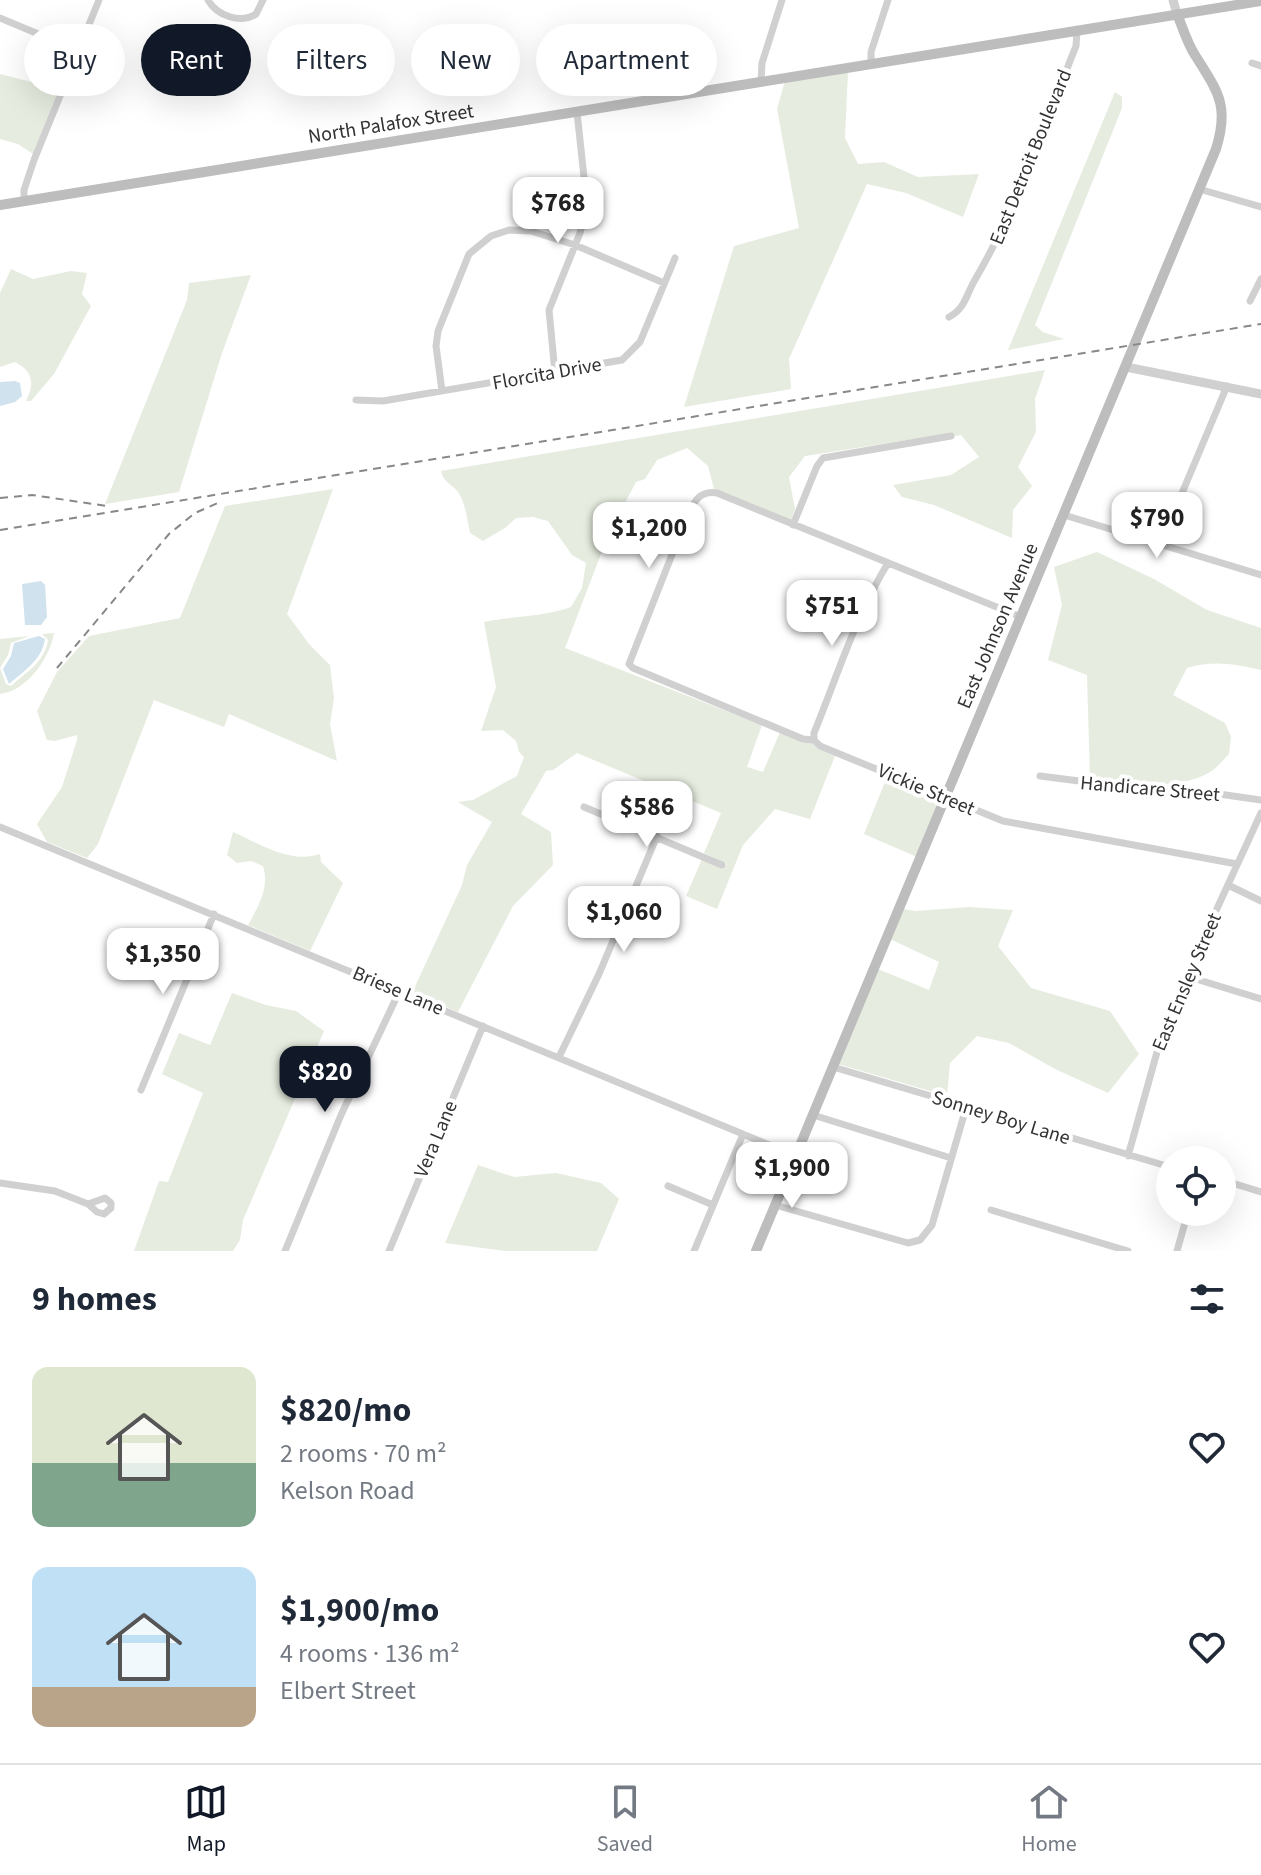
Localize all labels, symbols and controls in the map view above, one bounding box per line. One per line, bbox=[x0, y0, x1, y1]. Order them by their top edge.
chip: Buy bbox=[24, 24, 125, 96]
chip: Rent bbox=[141, 24, 251, 96]
chip: Filters bbox=[267, 24, 395, 96]
chip: New bbox=[411, 24, 520, 96]
chip: Apartment bbox=[536, 24, 717, 96]
street label: East Detroit Boulevard bbox=[983, 65, 1079, 249]
street label: North Palafox Street bbox=[306, 97, 476, 151]
pin: $768 bbox=[511, 177, 605, 245]
text: $768 bbox=[531, 184, 585, 221]
street label: Florcita Drive bbox=[490, 351, 604, 397]
pin: $790 bbox=[1110, 492, 1204, 560]
text: $790 bbox=[1130, 499, 1184, 536]
pin: $1,200 bbox=[584, 502, 714, 570]
text: $1,200 bbox=[611, 509, 687, 546]
street label: East Johnson Avenue bbox=[950, 539, 1046, 713]
pin: $751 bbox=[785, 580, 879, 648]
text: $751 bbox=[805, 587, 859, 624]
street label: Vickie Street bbox=[873, 757, 979, 823]
street label: Handicare Street bbox=[1079, 769, 1221, 809]
pin: $586 bbox=[600, 781, 694, 849]
text: $586 bbox=[620, 788, 674, 825]
pin: $1,060 bbox=[559, 886, 689, 954]
text: $1,060 bbox=[586, 893, 662, 930]
street label: East Ensley Street bbox=[1145, 908, 1229, 1055]
pin: $1,350 bbox=[98, 928, 228, 996]
text: $1,350 bbox=[125, 935, 201, 972]
street label: Briese Lane bbox=[348, 959, 448, 1023]
pin: $820 bbox=[278, 1046, 372, 1114]
text: $820 bbox=[298, 1053, 352, 1090]
street label: Sonney Boy Lane bbox=[928, 1084, 1074, 1152]
street label: Vera Lane bbox=[407, 1096, 465, 1182]
pin: $1,900 bbox=[727, 1142, 857, 1210]
map controls bbox=[1156, 1146, 1236, 1226]
button: locate bbox=[1156, 1146, 1236, 1226]
text: $1,900 bbox=[754, 1149, 830, 1186]
text: 9 homes bbox=[32, 1275, 157, 1324]
icon: filters bbox=[1185, 1277, 1229, 1321]
text: $820/mo bbox=[280, 1386, 411, 1435]
icon: home bbox=[96, 1399, 192, 1495]
icon: heart bbox=[1185, 1425, 1229, 1469]
text: 2 rooms · 70 m² bbox=[280, 1435, 447, 1472]
text: Kelson Road bbox=[280, 1472, 415, 1509]
text: $1,900/mo bbox=[280, 1586, 440, 1635]
icon: home bbox=[96, 1599, 192, 1695]
icon: heart bbox=[1185, 1625, 1229, 1669]
text: 4 rooms · 136 m² bbox=[280, 1635, 459, 1672]
text: Elbert Street bbox=[280, 1672, 416, 1709]
tab: Map bbox=[184, 1780, 228, 1860]
tab: Saved bbox=[597, 1780, 653, 1860]
tab: Home bbox=[1021, 1780, 1077, 1860]

